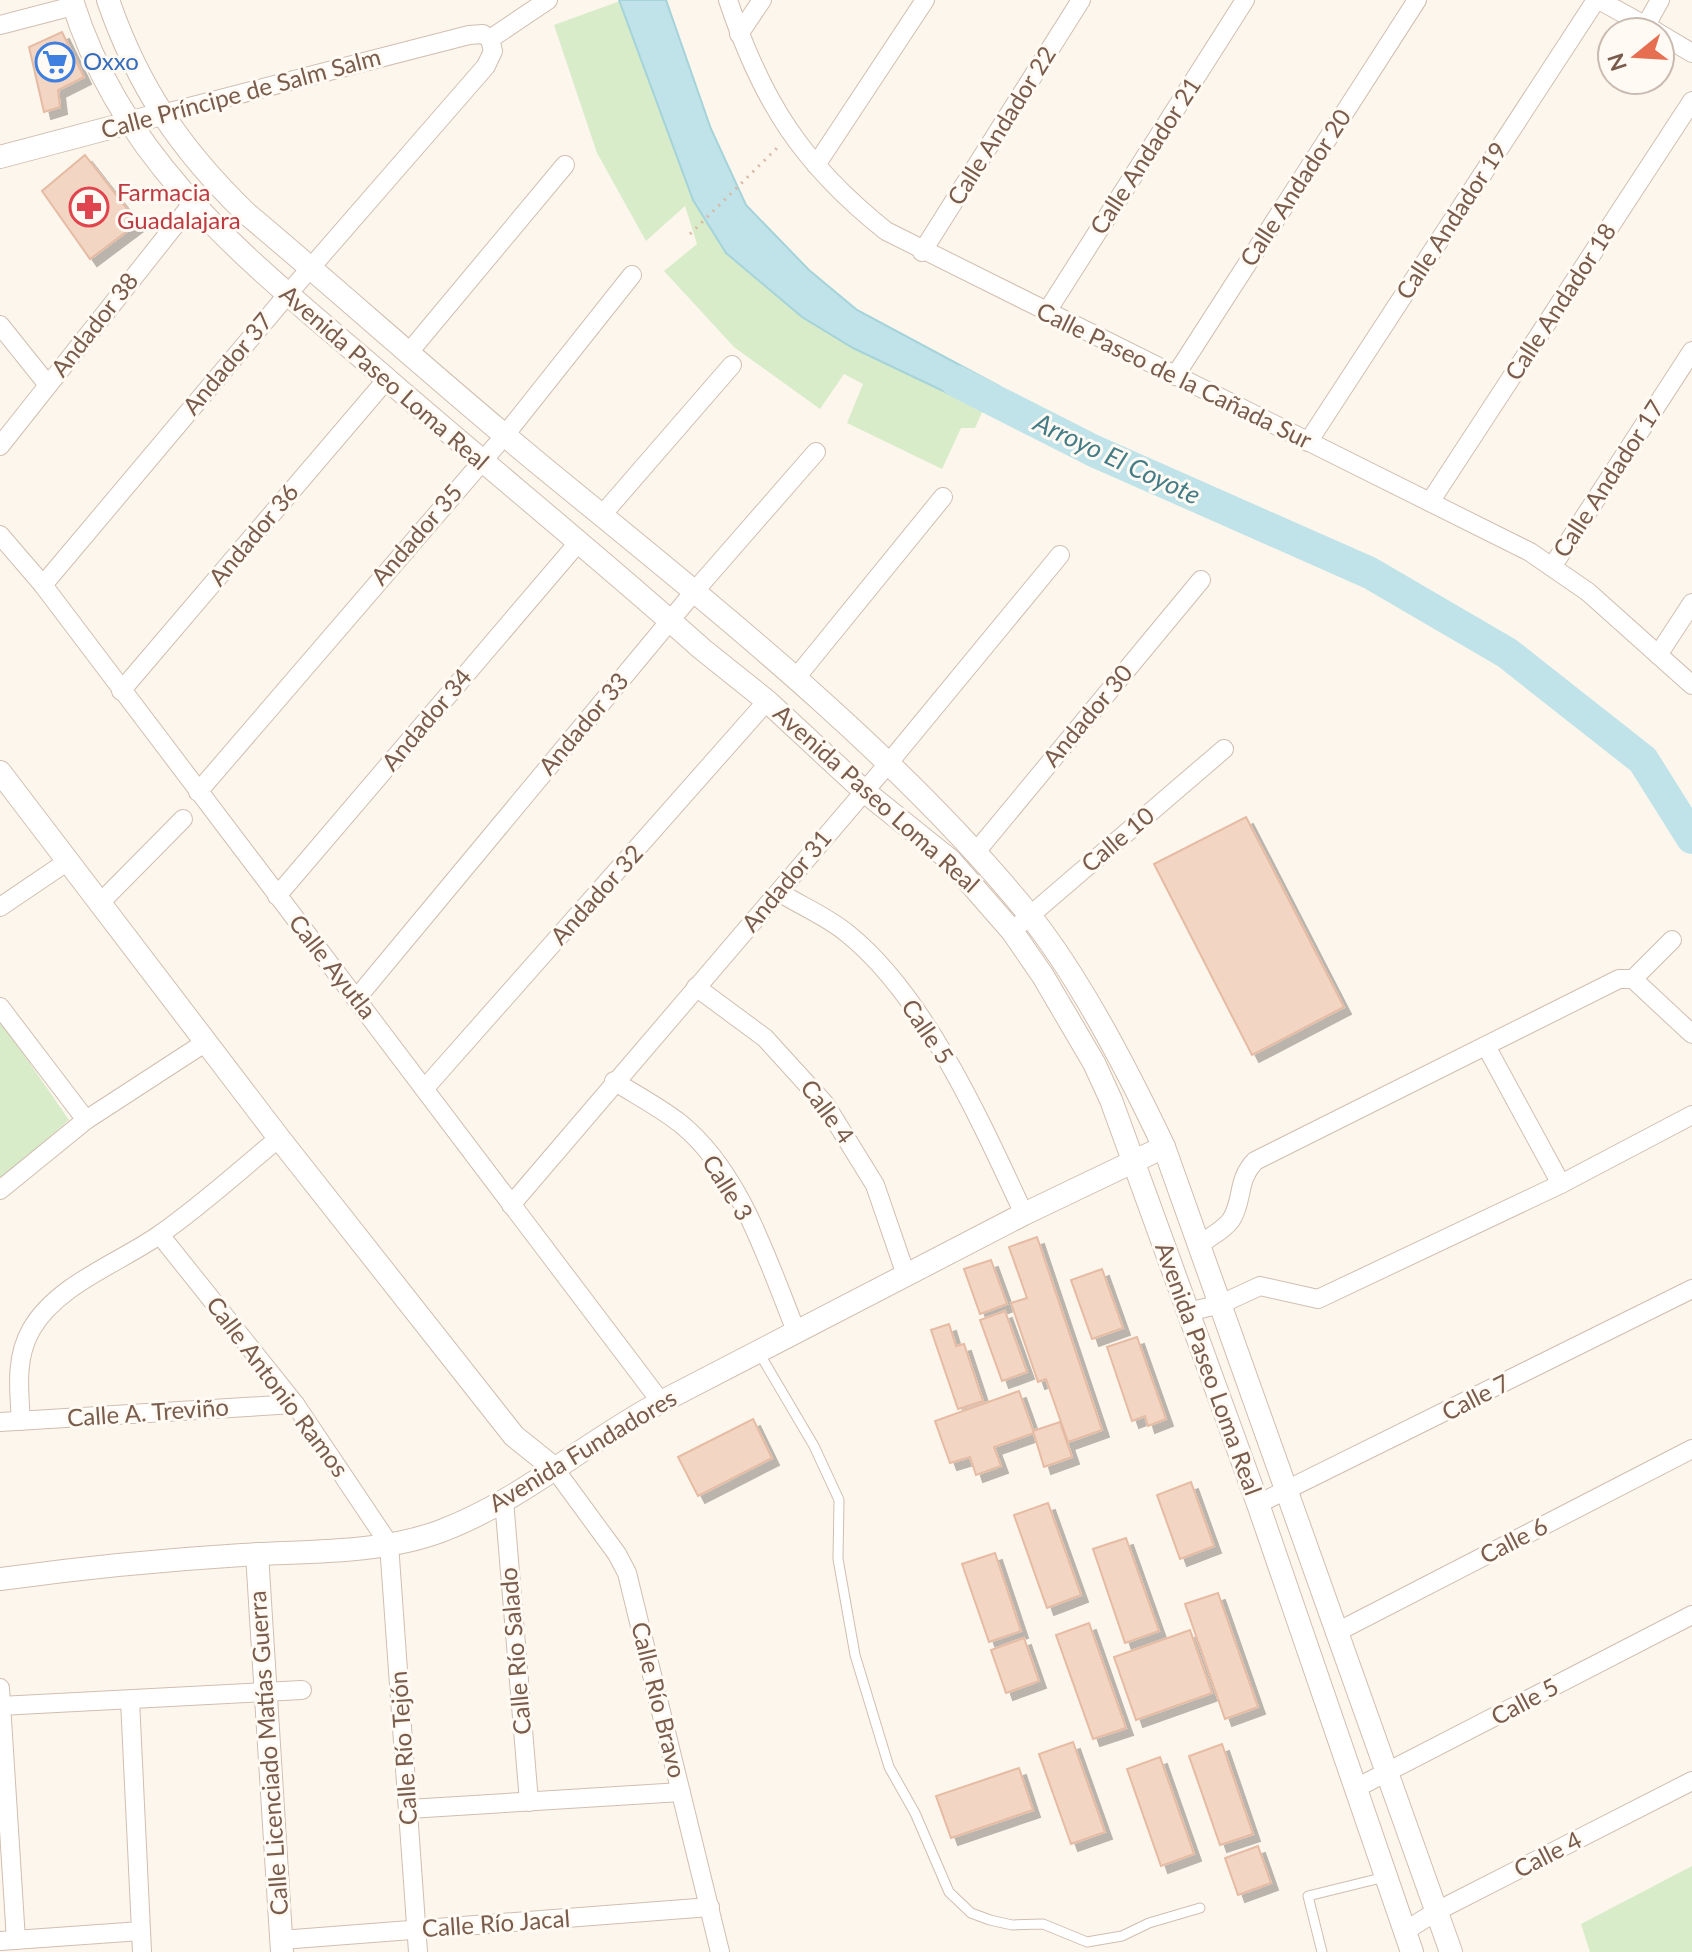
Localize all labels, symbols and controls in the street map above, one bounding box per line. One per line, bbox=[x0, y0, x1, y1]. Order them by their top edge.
north arrow bbox=[1596, 16, 1676, 96]
supermarket icon: Oxxo bbox=[34, 41, 76, 83]
street label: Calle Príncipe de Salm Salm bbox=[98, 41, 384, 144]
street label: Calle Andador 22 bbox=[940, 41, 1061, 210]
place label: Oxxo bbox=[83, 46, 139, 75]
text: N bbox=[1601, 50, 1632, 75]
street label: Calle Andador 21 bbox=[1083, 71, 1206, 239]
street label: Calle Andador 20 bbox=[1233, 103, 1356, 271]
street label: Calle Andador 19 bbox=[1389, 136, 1512, 304]
place label: Farmacia Guadalajara bbox=[117, 177, 241, 234]
pharmacy icon: Farmacia Guadalajara bbox=[68, 186, 110, 228]
street label: Calle Andador 18 bbox=[1498, 217, 1621, 385]
street label: Andador 38 bbox=[44, 266, 143, 382]
street label: Avenida Paseo Loma Real bbox=[275, 278, 495, 475]
street label: Calle Paseo de la Cañada Sur bbox=[1032, 295, 1317, 454]
street label: Andador 37 bbox=[176, 306, 278, 420]
street label: Calle Andador 17 bbox=[1546, 394, 1669, 562]
water label: Arroyo El Coyote bbox=[1028, 405, 1206, 511]
street label: Andador 36 bbox=[202, 477, 304, 591]
street label: Andador 35 bbox=[364, 478, 468, 590]
street label: Andador 30 bbox=[1036, 658, 1138, 772]
street label: Andador 34 bbox=[375, 662, 477, 776]
street label: Andador 33 bbox=[532, 666, 634, 780]
street label: Avenida Paseo Loma Real bbox=[768, 698, 986, 898]
street label: Calle 10 bbox=[1075, 800, 1159, 878]
street label: Andador 31 bbox=[735, 823, 837, 937]
street label: Andador 32 bbox=[544, 838, 648, 950]
street label: Calle Ayutla bbox=[283, 908, 383, 1024]
street label: Calle 5 bbox=[896, 993, 960, 1069]
street label: Calle 4 bbox=[795, 1073, 861, 1149]
street label: Calle 3 bbox=[697, 1149, 760, 1225]
street label: Avenida Paseo Loma Real bbox=[1150, 1238, 1269, 1499]
street label: Calle Antonio Ramos bbox=[201, 1290, 355, 1482]
street label: Calle 7 bbox=[1437, 1367, 1514, 1426]
street label: Avenida Fundadores bbox=[483, 1382, 681, 1517]
street label: Calle A. Treviño bbox=[66, 1391, 230, 1432]
street label: Calle 6 bbox=[1475, 1510, 1552, 1569]
street label: Calle Río Salado bbox=[493, 1566, 536, 1736]
street label: Calle Licenciado Matías Guerra bbox=[242, 1590, 293, 1916]
street label: Calle Río Bravo bbox=[626, 1619, 693, 1781]
street label: Calle Río Tejón bbox=[383, 1670, 422, 1826]
street label: Calle 5 bbox=[1486, 1671, 1563, 1730]
street label: Calle 4 bbox=[1509, 1824, 1586, 1883]
street label: Calle Río Jacal bbox=[421, 1903, 571, 1942]

